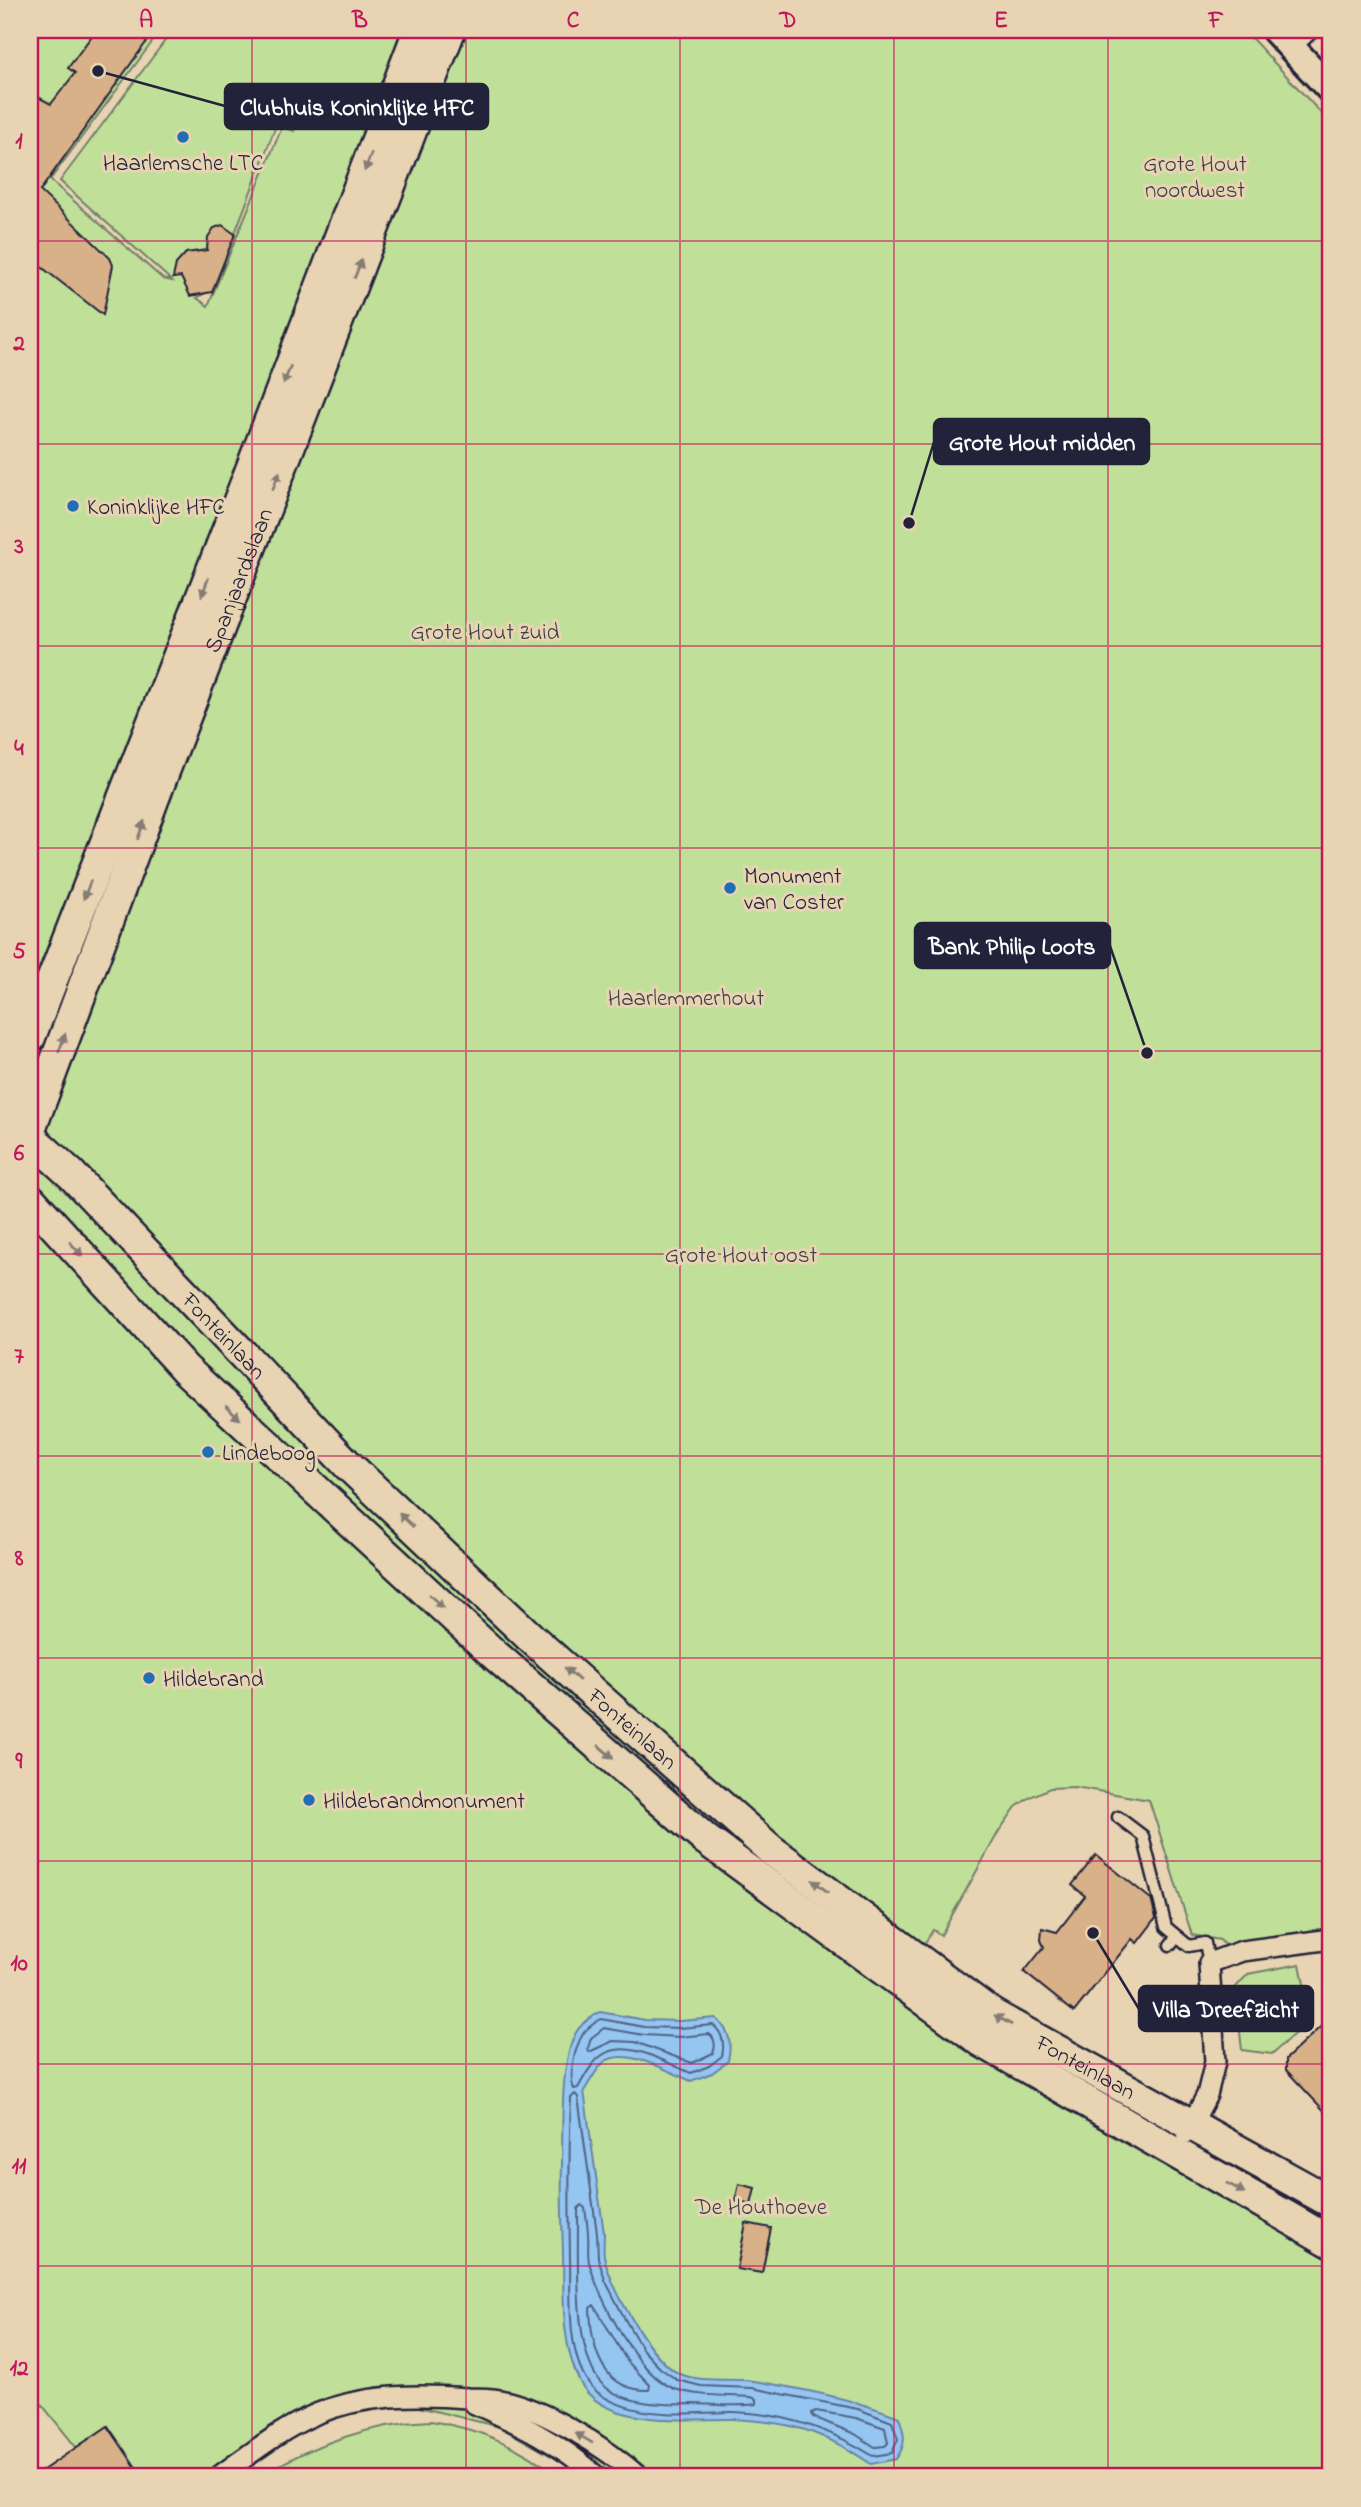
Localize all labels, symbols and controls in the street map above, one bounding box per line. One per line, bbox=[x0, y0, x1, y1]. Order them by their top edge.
text: A bbox=[139, 5, 153, 38]
text: B bbox=[351, 5, 368, 38]
text: C bbox=[567, 5, 580, 38]
text: D bbox=[779, 5, 796, 38]
text: E bbox=[994, 5, 1008, 38]
text: F bbox=[1208, 5, 1224, 38]
callout: Clubhuis Koninklijke HFC bbox=[225, 84, 488, 129]
text: Clubhuis Koninklijke HFC bbox=[240, 92, 474, 127]
text: 1 bbox=[15, 126, 23, 159]
marker: Haarlemsche LTC bbox=[175, 129, 191, 145]
place label: Haarlemsche LTC bbox=[103, 148, 263, 181]
park label: Grote Hout noordwest bbox=[1143, 149, 1247, 208]
one-way arrow bbox=[363, 152, 374, 173]
one-way arrow bbox=[352, 258, 363, 279]
text: 2 bbox=[12, 328, 25, 361]
one-way arrow bbox=[281, 364, 292, 385]
callout: Grote Hout midden bbox=[934, 419, 1149, 464]
text: Grote Hout midden bbox=[949, 427, 1135, 462]
one-way arrow bbox=[270, 470, 281, 491]
place label: Koninklijke HFC bbox=[87, 492, 225, 525]
marker: Koninklijke HFC bbox=[65, 498, 81, 514]
street label: Spanjaardslaan bbox=[197, 504, 283, 658]
text: 3 bbox=[13, 531, 24, 564]
one-way arrow bbox=[200, 577, 211, 598]
park label: Grote Hout zuid bbox=[411, 617, 560, 650]
text: 4 bbox=[14, 733, 24, 766]
one-way arrow bbox=[136, 820, 147, 841]
place label: Monument van Coster bbox=[744, 861, 845, 920]
one-way arrow bbox=[81, 880, 92, 901]
marker: Monument van Coster bbox=[722, 880, 738, 896]
callout: Bank Philip Loots bbox=[915, 923, 1110, 968]
text: Bank Philip Loots bbox=[927, 931, 1096, 966]
text: 5 bbox=[12, 936, 26, 969]
park label: Haarlemmerhout bbox=[608, 983, 764, 1016]
one-way arrow bbox=[57, 1033, 68, 1054]
text: 6 bbox=[14, 1138, 25, 1171]
one-way arrow bbox=[68, 1240, 84, 1258]
park label: Grote Hout oost bbox=[665, 1240, 818, 1273]
street label: Fonteinlaan bbox=[172, 1285, 273, 1388]
text: 7 bbox=[14, 1341, 24, 1374]
one-way arrow bbox=[224, 1405, 241, 1421]
place label: Lindeboog bbox=[222, 1438, 316, 1472]
marker: Lindeboog bbox=[200, 1444, 216, 1460]
one-way arrow bbox=[397, 1511, 414, 1528]
text: 8 bbox=[14, 1543, 24, 1576]
one-way arrow bbox=[427, 1593, 445, 1609]
place label: Hildebrand bbox=[163, 1664, 264, 1697]
one-way arrow bbox=[564, 1667, 581, 1682]
marker: Hildebrand bbox=[141, 1670, 157, 1686]
street label: Fonteinlaan bbox=[579, 1681, 683, 1779]
one-way arrow bbox=[597, 1744, 614, 1760]
text: 9 bbox=[15, 1746, 24, 1779]
place label: Hildebrandmonument bbox=[323, 1786, 525, 1819]
marker: Hildebrandmonument bbox=[301, 1792, 317, 1808]
one-way arrow bbox=[810, 1879, 829, 1893]
text: 10 bbox=[10, 1948, 28, 1981]
callout: Villa Dreefzicht bbox=[1139, 1986, 1313, 2031]
text: Villa Dreefzicht bbox=[1152, 1994, 1300, 2029]
one-way arrow bbox=[993, 2014, 1013, 2026]
street label: Fonteinlaan bbox=[1028, 2027, 1141, 2110]
text: 11 bbox=[12, 2151, 27, 2184]
one-way arrow bbox=[1226, 2182, 1246, 2194]
park label: De Houthoeve bbox=[694, 2192, 828, 2225]
text: 12 bbox=[10, 2353, 29, 2386]
one-way arrow bbox=[574, 2431, 593, 2444]

